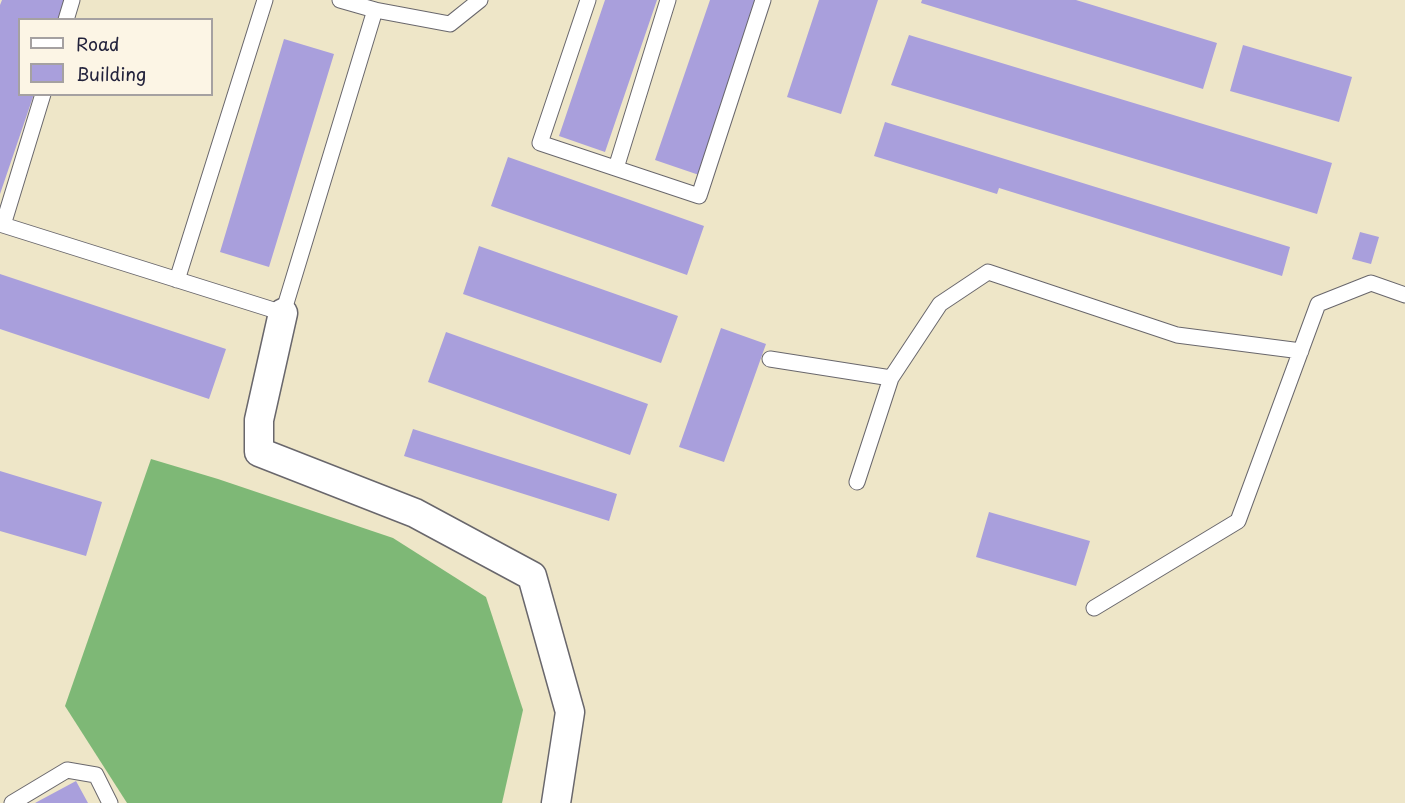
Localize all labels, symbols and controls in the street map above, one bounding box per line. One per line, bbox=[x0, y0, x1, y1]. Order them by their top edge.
legend bbox=[18, 18, 213, 96]
text: Road bbox=[76, 30, 120, 57]
text: Building bbox=[76, 60, 146, 87]

